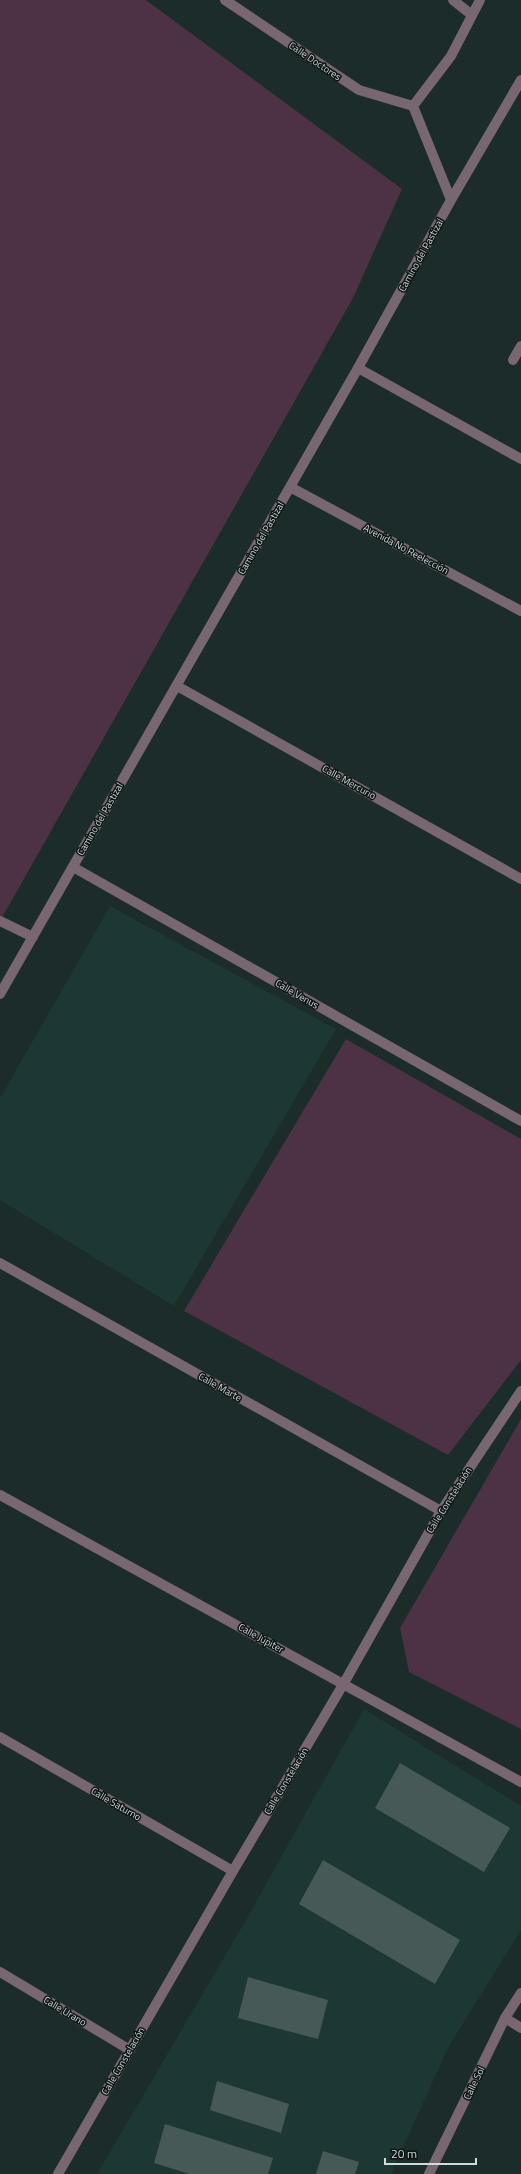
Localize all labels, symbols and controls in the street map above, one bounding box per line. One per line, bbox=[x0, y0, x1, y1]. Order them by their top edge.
street label: Calle Doctores bbox=[286, 38, 344, 84]
street label: Camino del Pastizal bbox=[395, 216, 447, 294]
street label: Camino del Pastizal bbox=[234, 499, 288, 577]
street label: Avenida No Reelección bbox=[361, 520, 451, 578]
street label: Calle Mercurio bbox=[319, 761, 379, 803]
street label: Camino del Pastizal bbox=[73, 780, 127, 858]
street label: Calle Venus bbox=[272, 975, 322, 1013]
street label: Calle Marte bbox=[195, 1369, 245, 1405]
street label: Calle Constelación bbox=[422, 1464, 476, 1536]
street label: Calle Júpiter bbox=[235, 1619, 287, 1657]
street label: Calle Constelación bbox=[260, 1745, 312, 1817]
street label: Calle Saturno bbox=[88, 1784, 144, 1824]
street label: Calle Urano bbox=[41, 1992, 89, 2030]
street label: Calle Constelación bbox=[97, 2024, 149, 2098]
street label: Calle Sol bbox=[460, 2064, 488, 2102]
scale bar bbox=[385, 2140, 476, 2166]
text: 20 m bbox=[391, 2144, 417, 2163]

